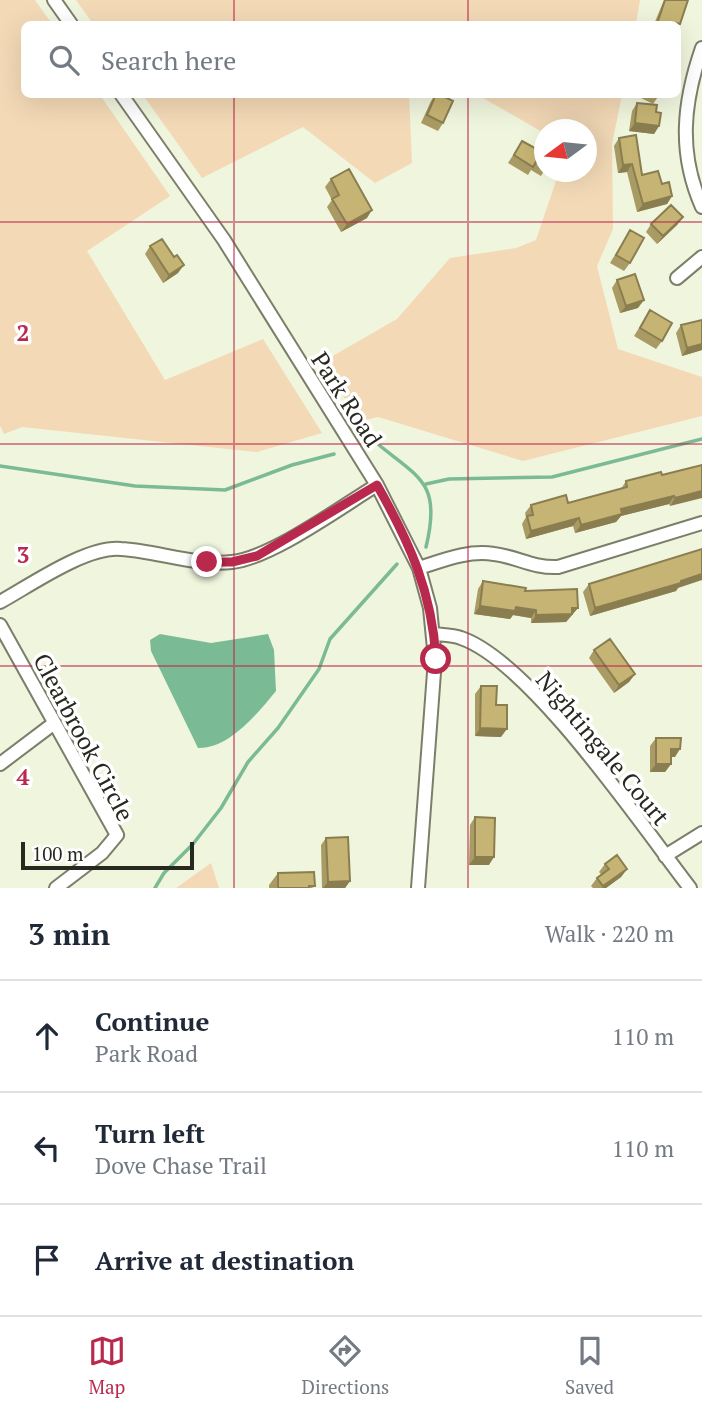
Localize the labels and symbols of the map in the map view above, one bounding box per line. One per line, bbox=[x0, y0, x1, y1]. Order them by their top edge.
north arrow bbox=[534, 119, 597, 182]
text: 2 bbox=[17, 317, 30, 348]
street label: Park Road bbox=[304, 345, 390, 453]
text: 3 bbox=[17, 539, 30, 570]
route end bbox=[191, 546, 222, 577]
route start bbox=[420, 643, 451, 674]
street label: Clearbrook Circle bbox=[26, 648, 142, 826]
street label: Nightingale Court bbox=[529, 664, 677, 832]
text: 4 bbox=[17, 761, 30, 792]
scale bar bbox=[21, 839, 194, 871]

